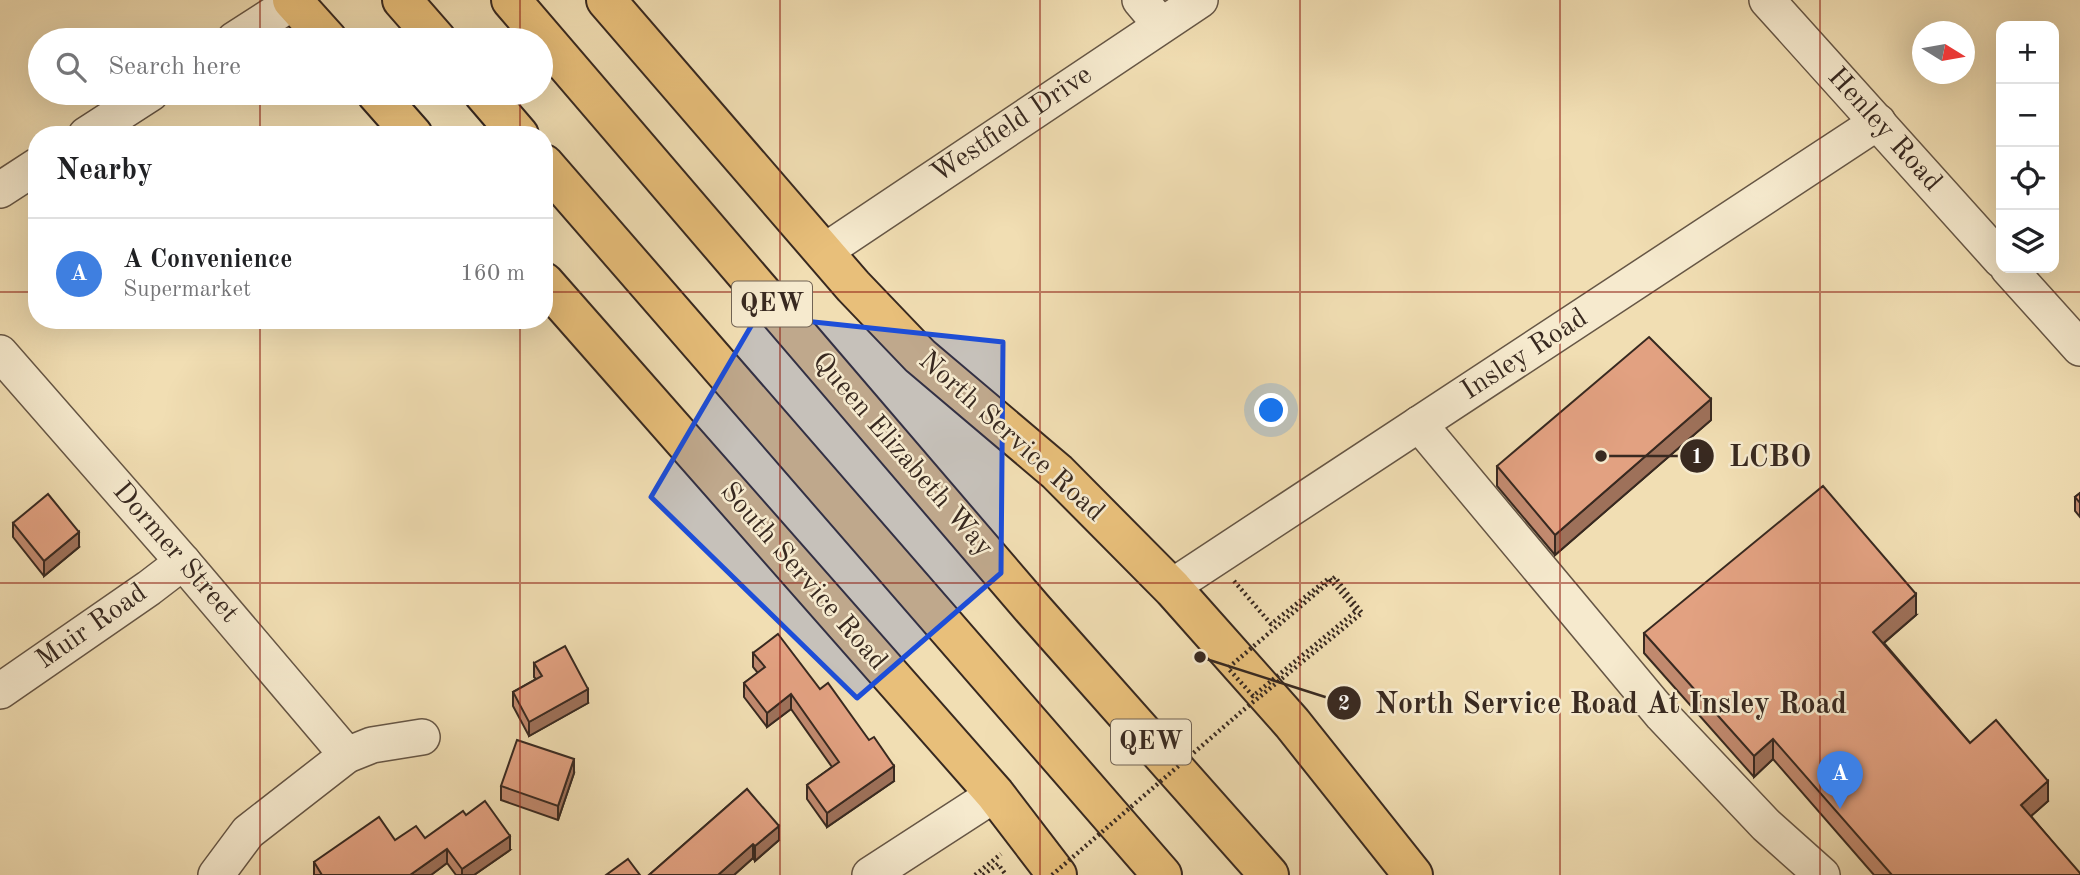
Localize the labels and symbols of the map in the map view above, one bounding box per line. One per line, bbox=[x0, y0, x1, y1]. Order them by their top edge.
north arrow bbox=[1912, 21, 1975, 84]
street label: Westfield Drive bbox=[927, 61, 1097, 189]
street label: Henley Road bbox=[1822, 63, 1946, 197]
road number: QEW bbox=[732, 282, 812, 326]
street label: Insley Road bbox=[1457, 304, 1593, 406]
street label: North Service Road bbox=[913, 347, 1109, 527]
street label: Queen Elizabeth Way bbox=[806, 348, 998, 562]
your location bbox=[1254, 393, 1288, 427]
callout: LCBO bbox=[1680, 430, 1825, 481]
text: LCBO bbox=[1729, 443, 1811, 473]
text: 1 bbox=[1691, 447, 1703, 468]
street label: Dormer Street bbox=[107, 477, 243, 629]
street label: South Service Road bbox=[714, 478, 892, 676]
street label: Muir Road bbox=[32, 579, 152, 675]
callout: North Service Road At Insley Road bbox=[1326, 677, 1861, 728]
text: North Service Road At Insley Road bbox=[1375, 690, 1847, 720]
text: 2 bbox=[1338, 694, 1350, 715]
road number: QEW bbox=[1111, 720, 1191, 764]
pin: A bbox=[1817, 751, 1863, 809]

